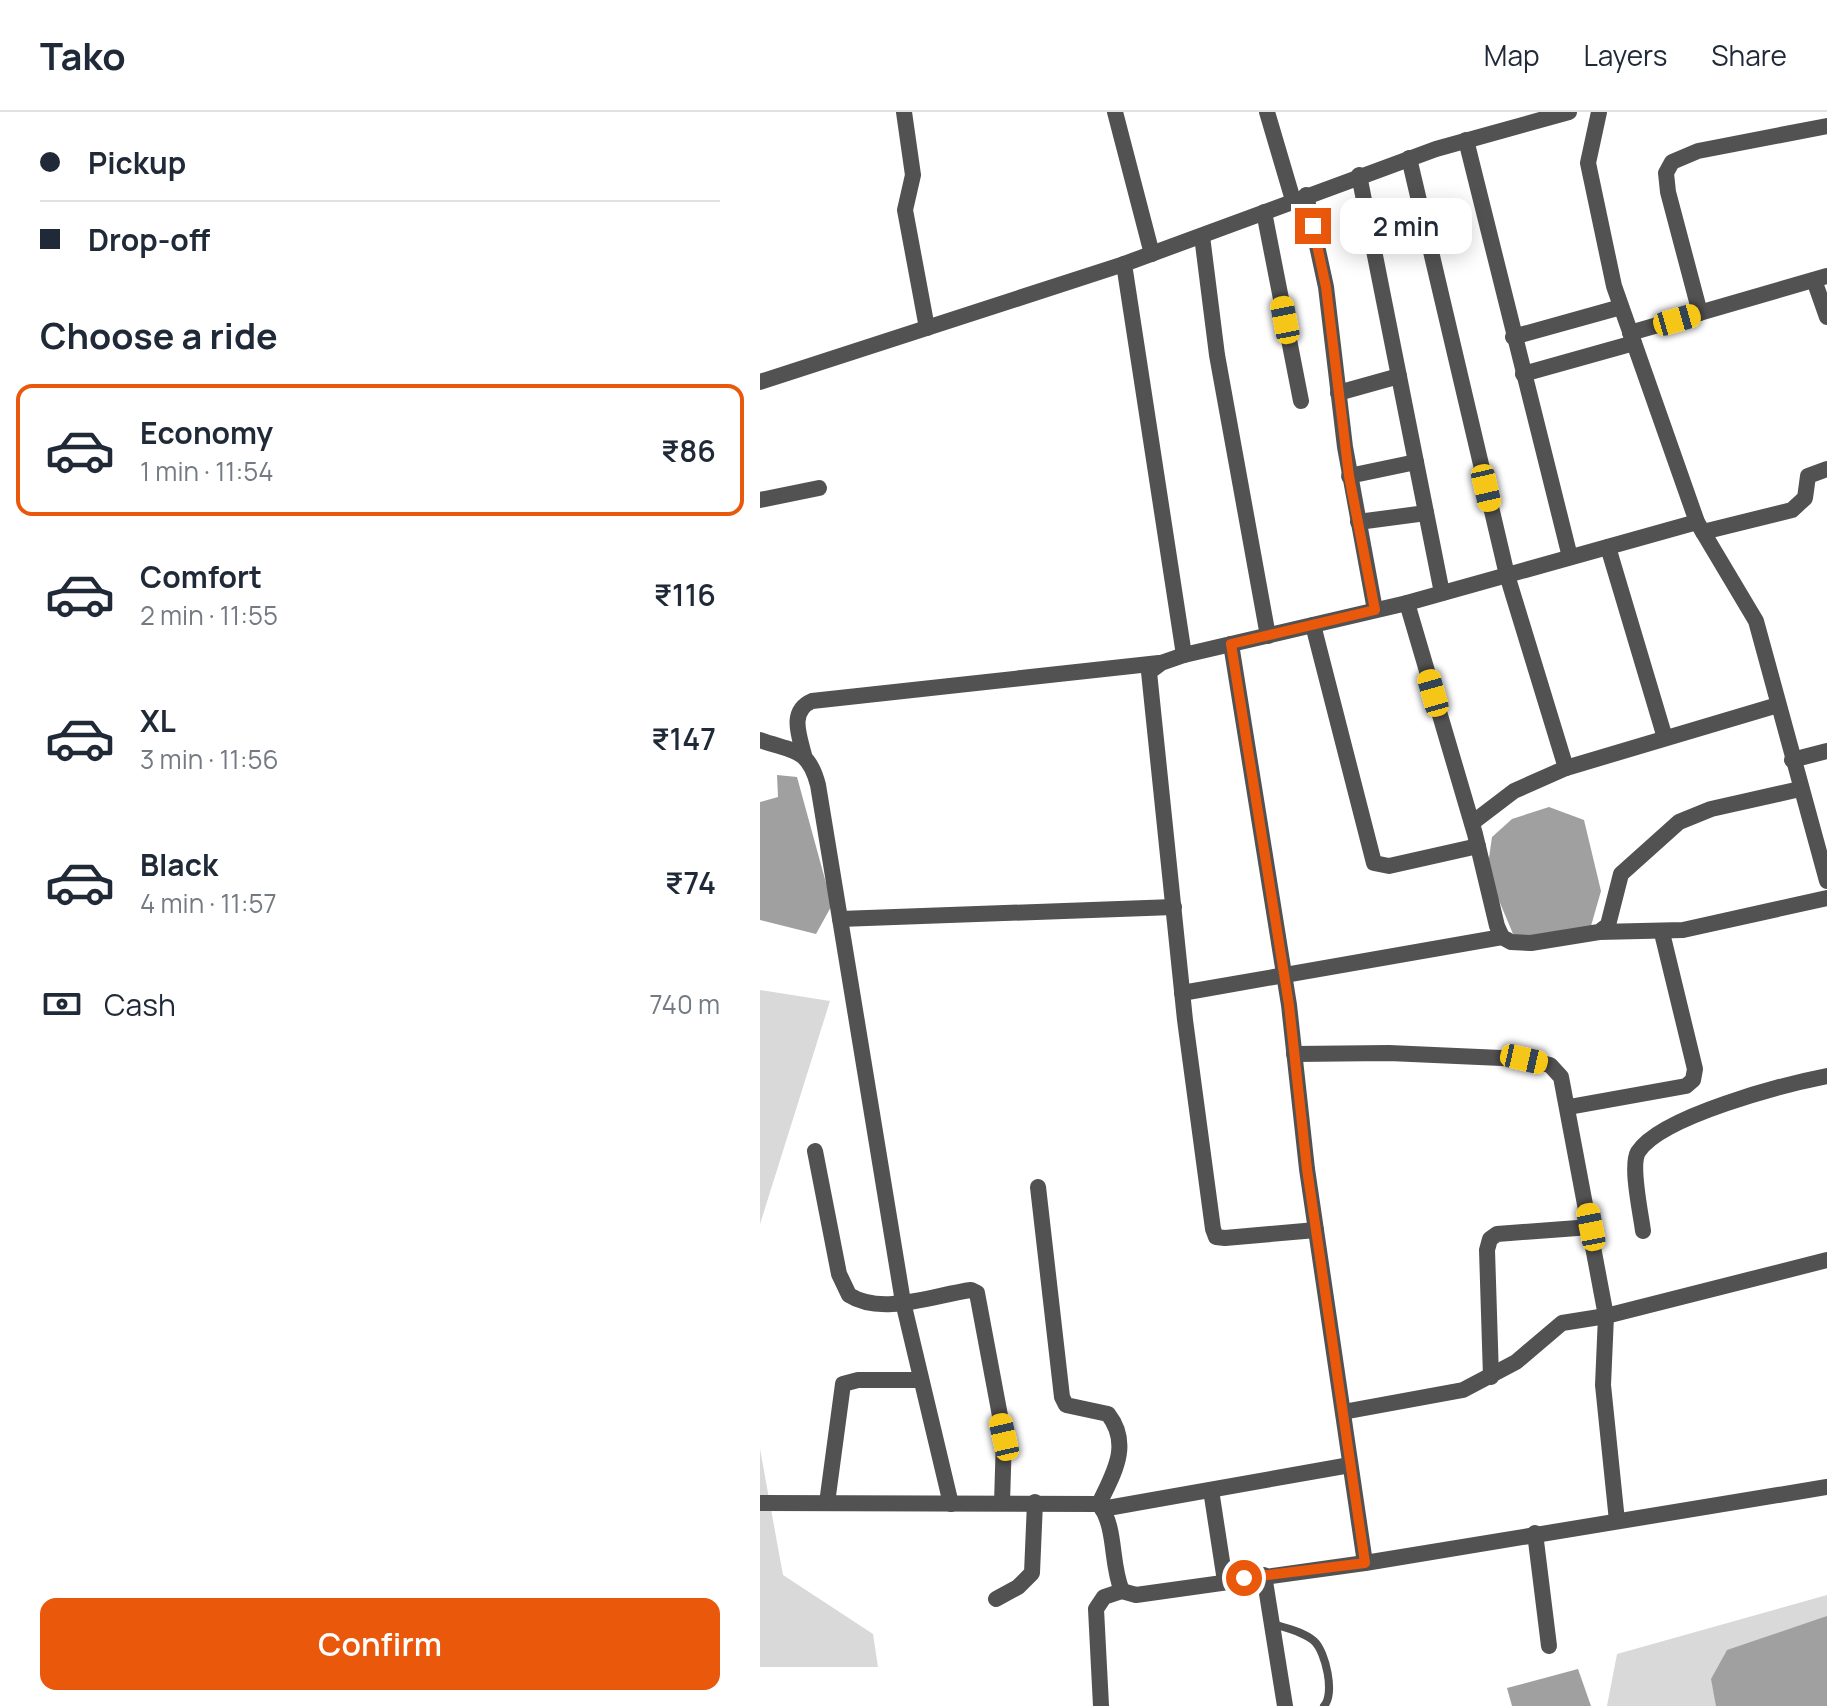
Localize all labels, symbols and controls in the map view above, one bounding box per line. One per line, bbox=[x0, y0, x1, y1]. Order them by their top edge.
text: Tako bbox=[40, 29, 126, 81]
text: Map bbox=[1484, 36, 1540, 74]
text: Layers bbox=[1584, 36, 1667, 74]
text: Share bbox=[1711, 36, 1787, 74]
text: Pickup bbox=[88, 142, 186, 183]
callout: 2 min bbox=[1341, 198, 1473, 254]
route end bbox=[1295, 208, 1331, 244]
text: 2 min bbox=[1373, 208, 1439, 244]
text: Drop-off bbox=[88, 219, 210, 260]
car bbox=[1269, 294, 1301, 346]
car bbox=[1651, 302, 1703, 338]
text: Choose a ride bbox=[40, 311, 278, 360]
text: Economy bbox=[140, 412, 273, 453]
icon: car bbox=[44, 414, 116, 486]
text: ₹86 bbox=[661, 430, 716, 471]
text: 1 min · 11:54 bbox=[140, 453, 274, 489]
car bbox=[1469, 462, 1503, 514]
text: Comfort bbox=[140, 556, 262, 597]
icon: car bbox=[44, 558, 116, 630]
text: ₹116 bbox=[654, 574, 716, 615]
text: 2 min · 11:55 bbox=[140, 597, 278, 633]
car bbox=[1415, 667, 1451, 719]
text: XL bbox=[140, 700, 176, 741]
icon: car bbox=[44, 702, 116, 774]
text: ₹147 bbox=[651, 718, 716, 759]
text: 3 min · 11:56 bbox=[140, 741, 279, 777]
text: Black bbox=[140, 844, 218, 885]
icon: car bbox=[44, 846, 116, 918]
text: ₹74 bbox=[665, 862, 716, 903]
text: 4 min · 11:57 bbox=[140, 885, 277, 921]
icon: cash bbox=[40, 982, 84, 1026]
text: Cash bbox=[104, 984, 176, 1025]
text: 740 m bbox=[650, 986, 720, 1022]
car bbox=[1498, 1042, 1550, 1076]
car bbox=[1575, 1201, 1607, 1253]
car bbox=[987, 1411, 1021, 1463]
route start bbox=[1226, 1560, 1262, 1596]
button: Confirm bbox=[40, 1598, 720, 1690]

